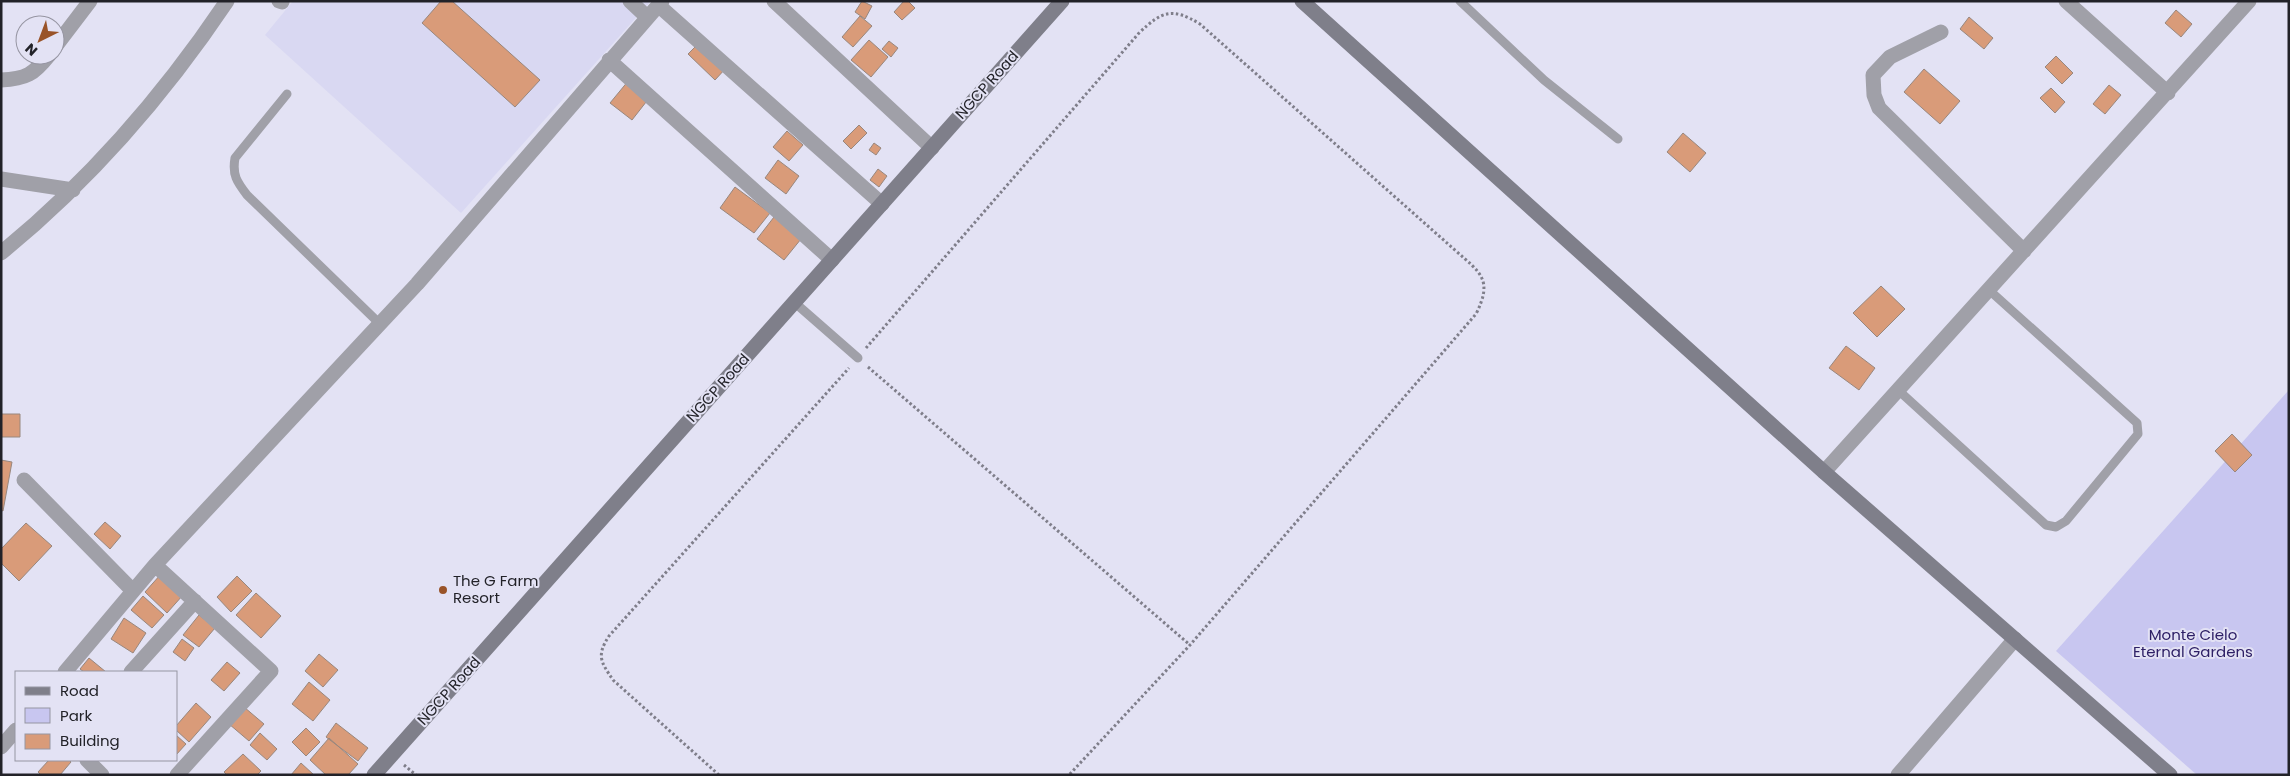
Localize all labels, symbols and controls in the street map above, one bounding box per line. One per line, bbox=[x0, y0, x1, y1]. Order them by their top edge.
north arrow bbox=[15, 15, 65, 65]
text: N bbox=[21, 39, 42, 61]
street label: NGCP Road bbox=[950, 46, 1023, 123]
street label: NGCP Road bbox=[681, 349, 754, 426]
place label: The G Farm Resort bbox=[453, 570, 538, 608]
marker: The G Farm Resort bbox=[437, 584, 449, 596]
park label: Monte Cielo Eternal Gardens bbox=[2133, 624, 2253, 662]
street label: NGCP Road bbox=[412, 652, 485, 729]
legend bbox=[15, 671, 178, 761]
text: Road bbox=[60, 680, 99, 701]
text: Park bbox=[60, 705, 92, 726]
text: Building bbox=[60, 730, 120, 751]

